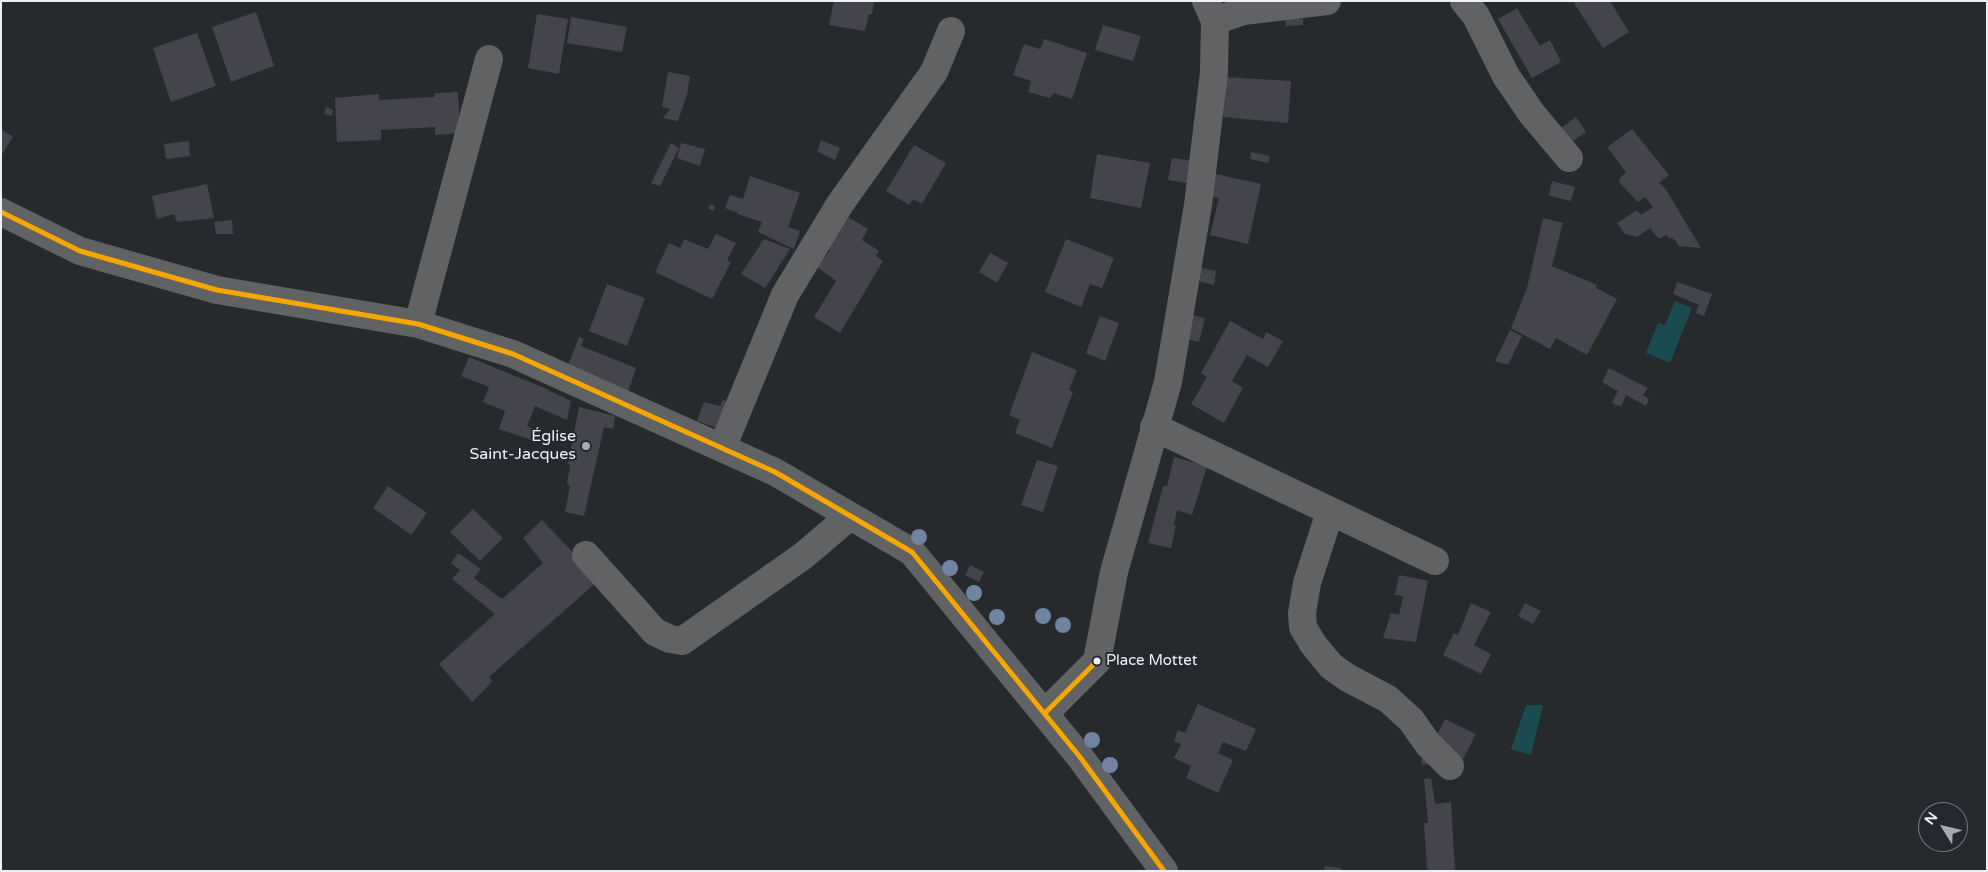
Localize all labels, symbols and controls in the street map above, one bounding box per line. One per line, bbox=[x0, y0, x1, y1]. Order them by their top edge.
place label: Église Saint-Jacques bbox=[469, 427, 576, 465]
marker: Église Saint-Jacques bbox=[580, 440, 592, 452]
place label: Place Mottet bbox=[1106, 652, 1197, 670]
marker: Place Mottet bbox=[1092, 656, 1102, 666]
north arrow bbox=[1918, 802, 1968, 852]
text: N bbox=[1921, 809, 1941, 828]

